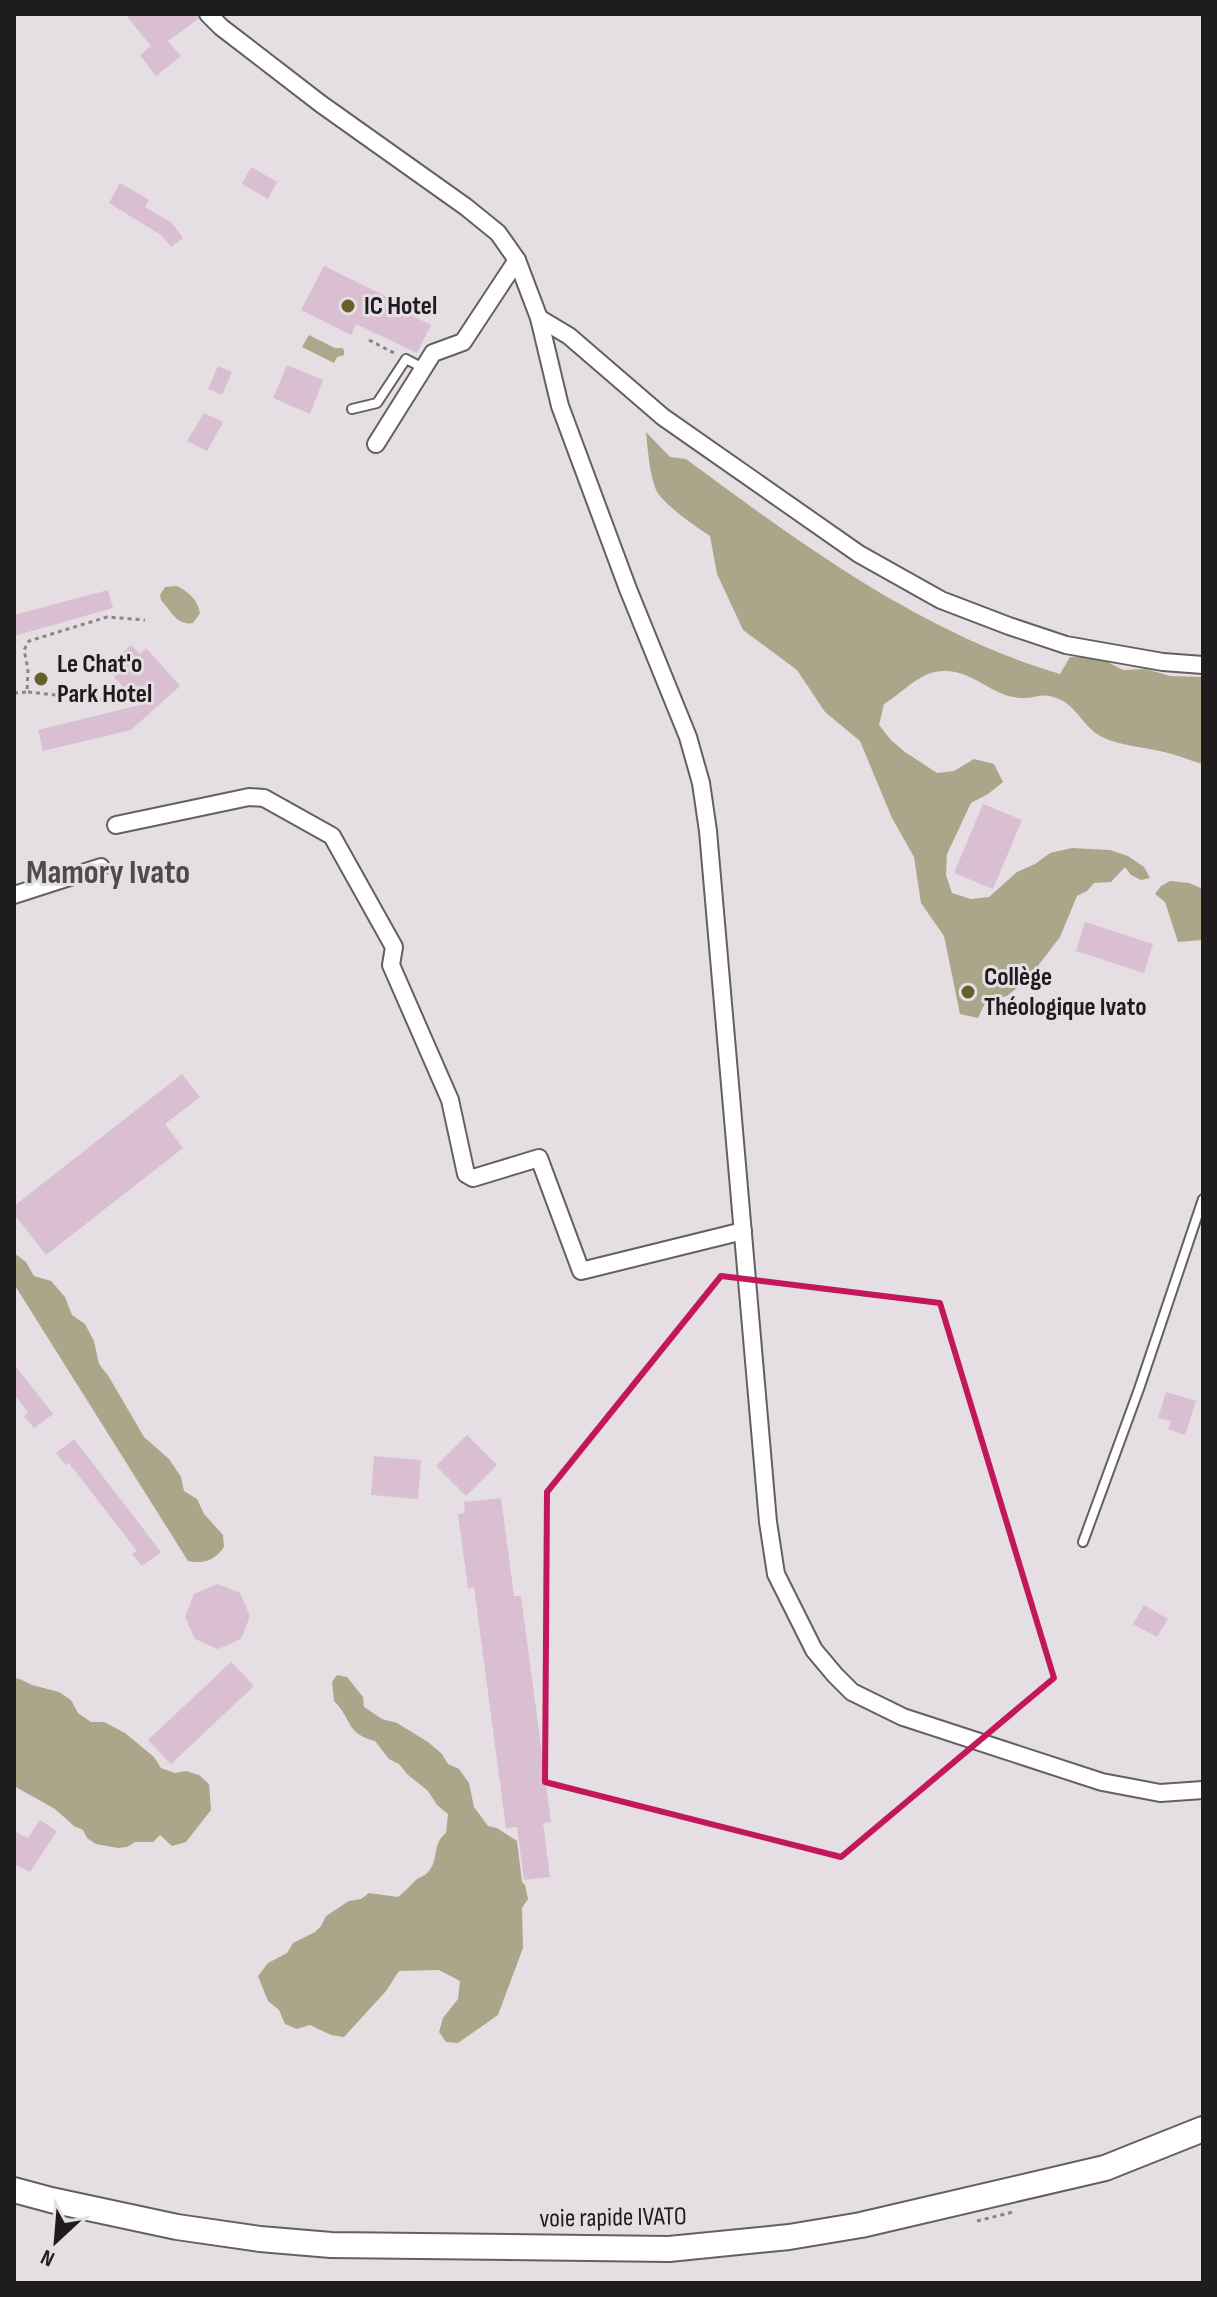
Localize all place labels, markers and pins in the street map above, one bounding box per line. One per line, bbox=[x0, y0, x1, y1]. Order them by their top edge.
place label: IC Hotel bbox=[364, 291, 437, 322]
marker: IC Hotel bbox=[339, 297, 357, 315]
place label: Le Chat'o Park Hotel bbox=[57, 649, 152, 710]
marker: Le Chat'o Park Hotel bbox=[32, 670, 50, 688]
place label: Collège Théologique Ivato bbox=[984, 962, 1146, 1023]
marker: Collège Théologique Ivato bbox=[959, 983, 977, 1001]

